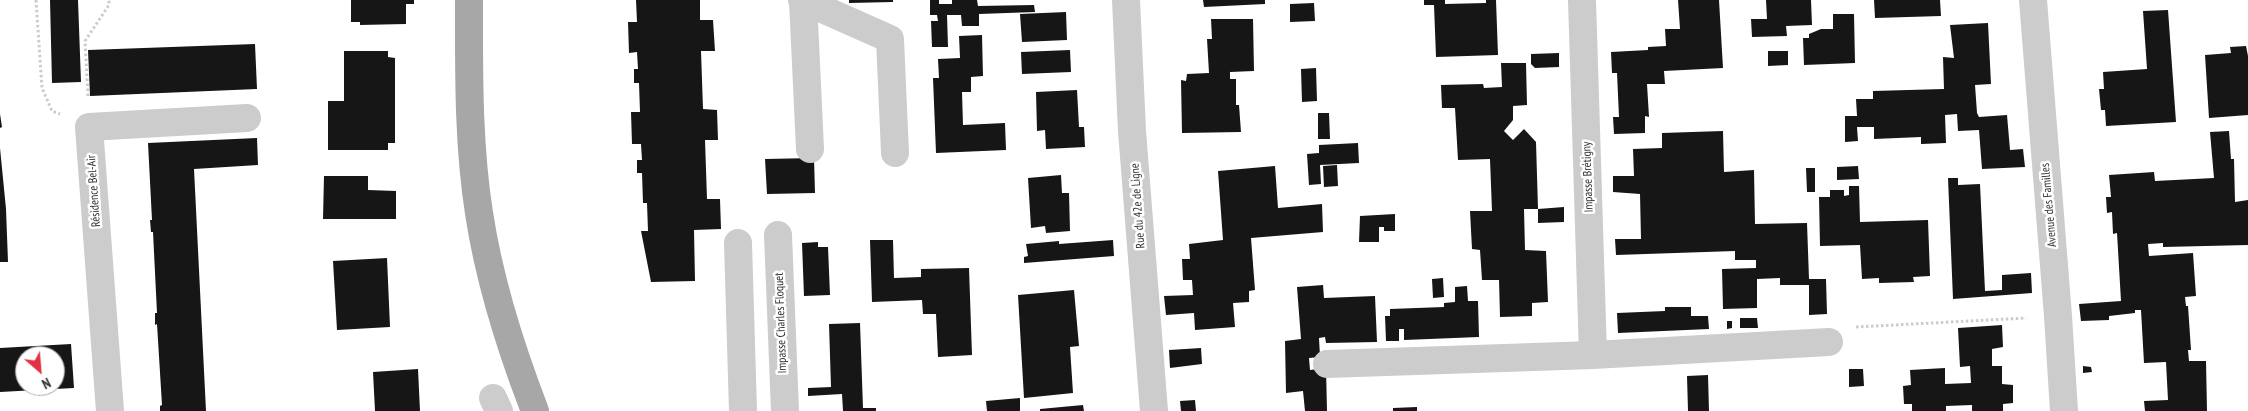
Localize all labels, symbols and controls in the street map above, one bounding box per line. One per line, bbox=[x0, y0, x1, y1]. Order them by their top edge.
street label: Impasse Brétigny bbox=[1580, 141, 1596, 213]
street label: Résidence Bel-Air bbox=[84, 154, 104, 228]
street label: Avenue des Familles bbox=[2038, 162, 2060, 248]
street label: Rue du 42e de Ligne bbox=[1128, 163, 1148, 249]
street label: Impasse Charles Floquet bbox=[772, 272, 790, 374]
north arrow bbox=[15, 346, 65, 396]
text: N bbox=[39, 374, 54, 393]

